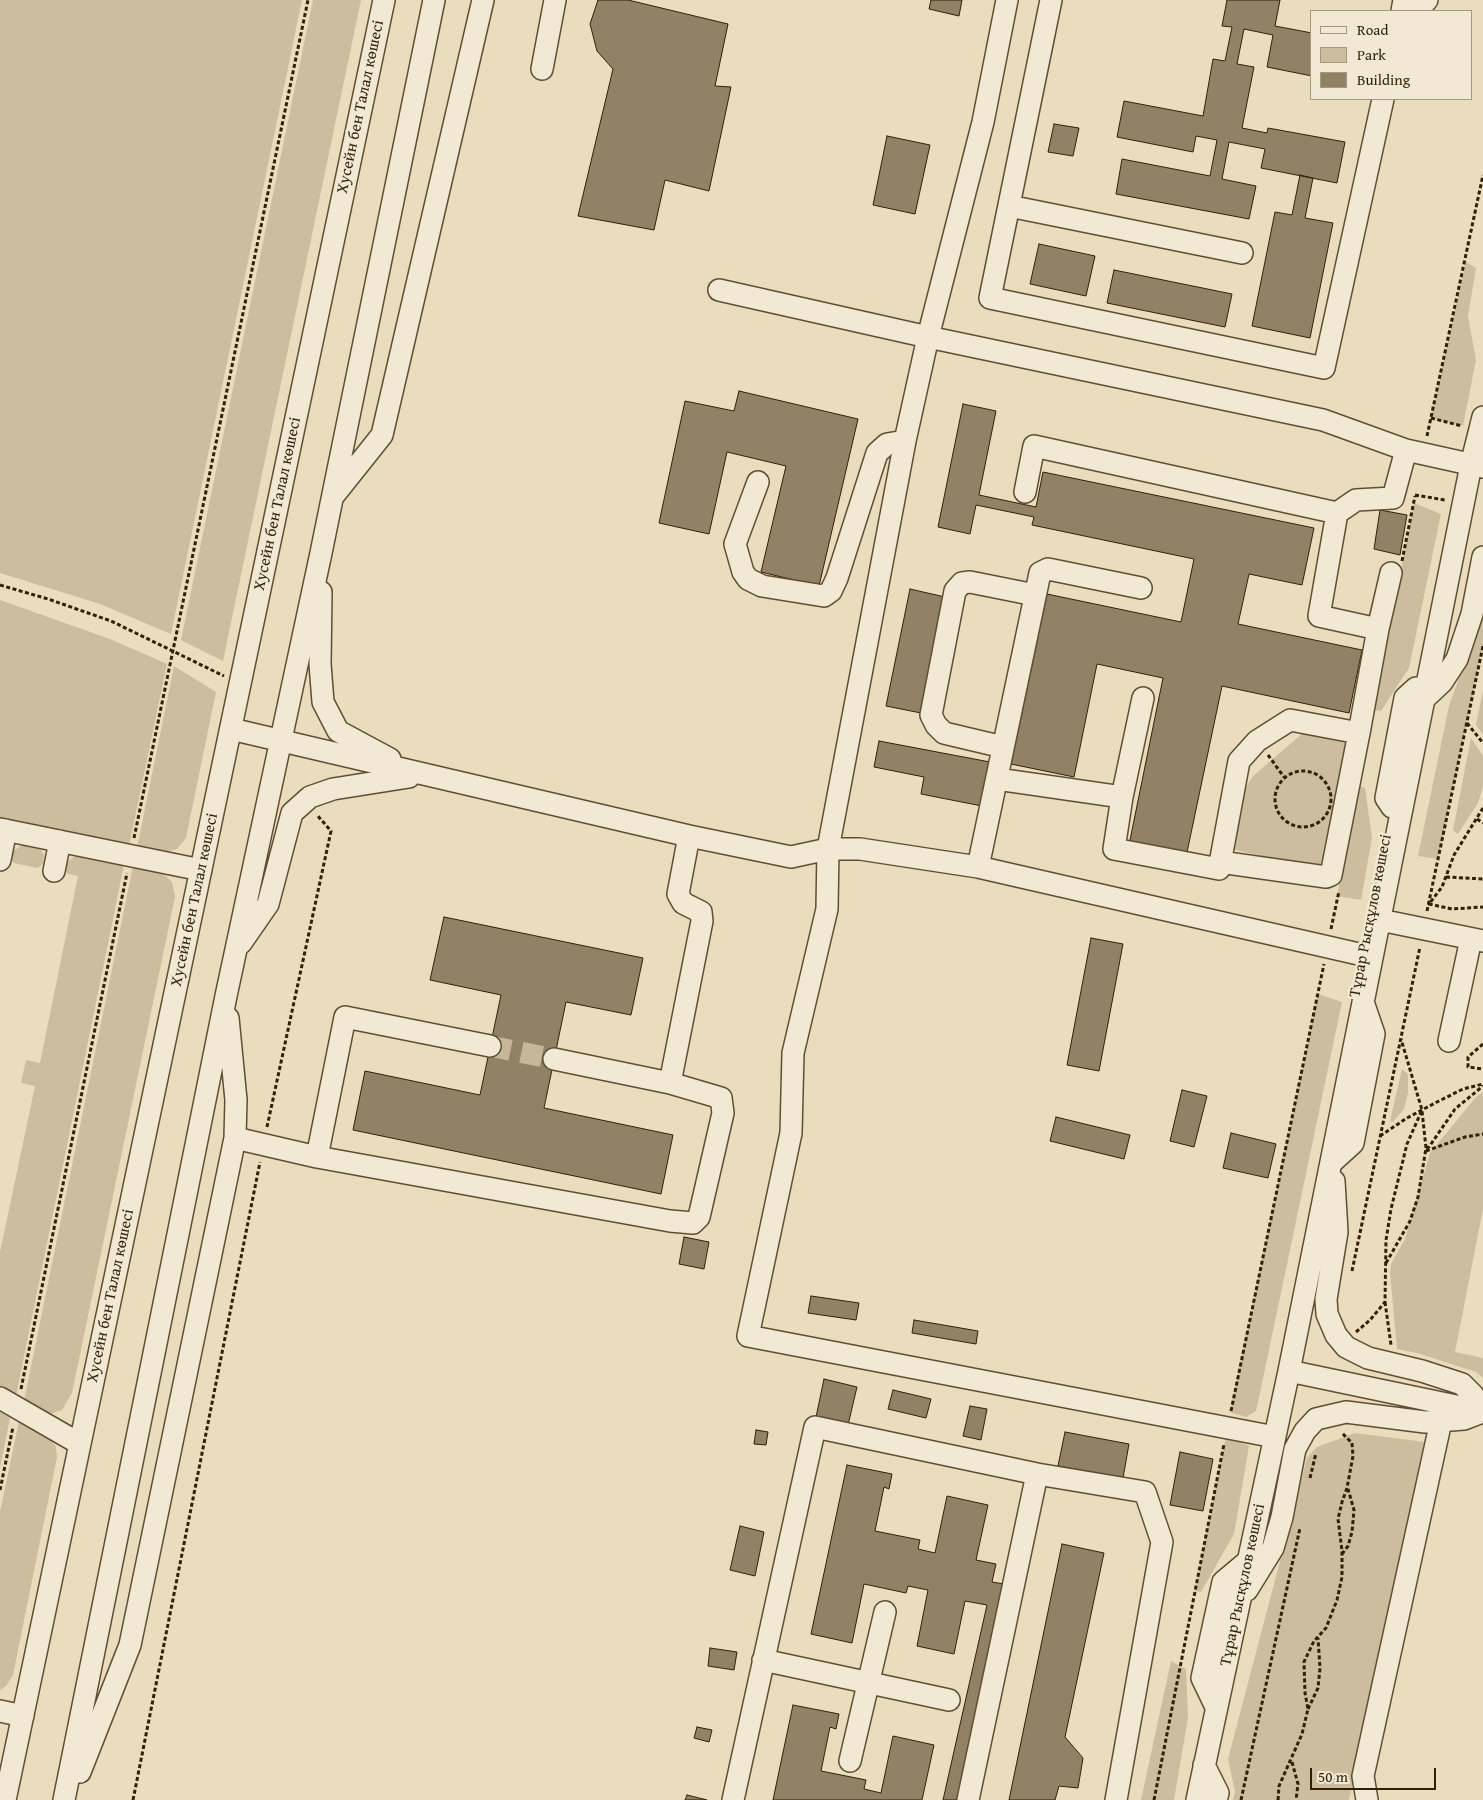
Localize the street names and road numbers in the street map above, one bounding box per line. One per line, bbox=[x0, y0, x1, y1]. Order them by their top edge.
street label: Хусейн бен Талал көшесі bbox=[333, 19, 389, 195]
street label: Хусейн бен Талал көшесі bbox=[250, 416, 306, 592]
street label: Хусейн бен Талал көшесі bbox=[167, 812, 223, 988]
street label: Тұрар Рысқұлов көшесі bbox=[1346, 833, 1396, 999]
street label: Хусейн бен Талал көшесі bbox=[83, 1208, 139, 1384]
street label: Тұрар Рысқұлов көшесі bbox=[1216, 1502, 1270, 1668]

